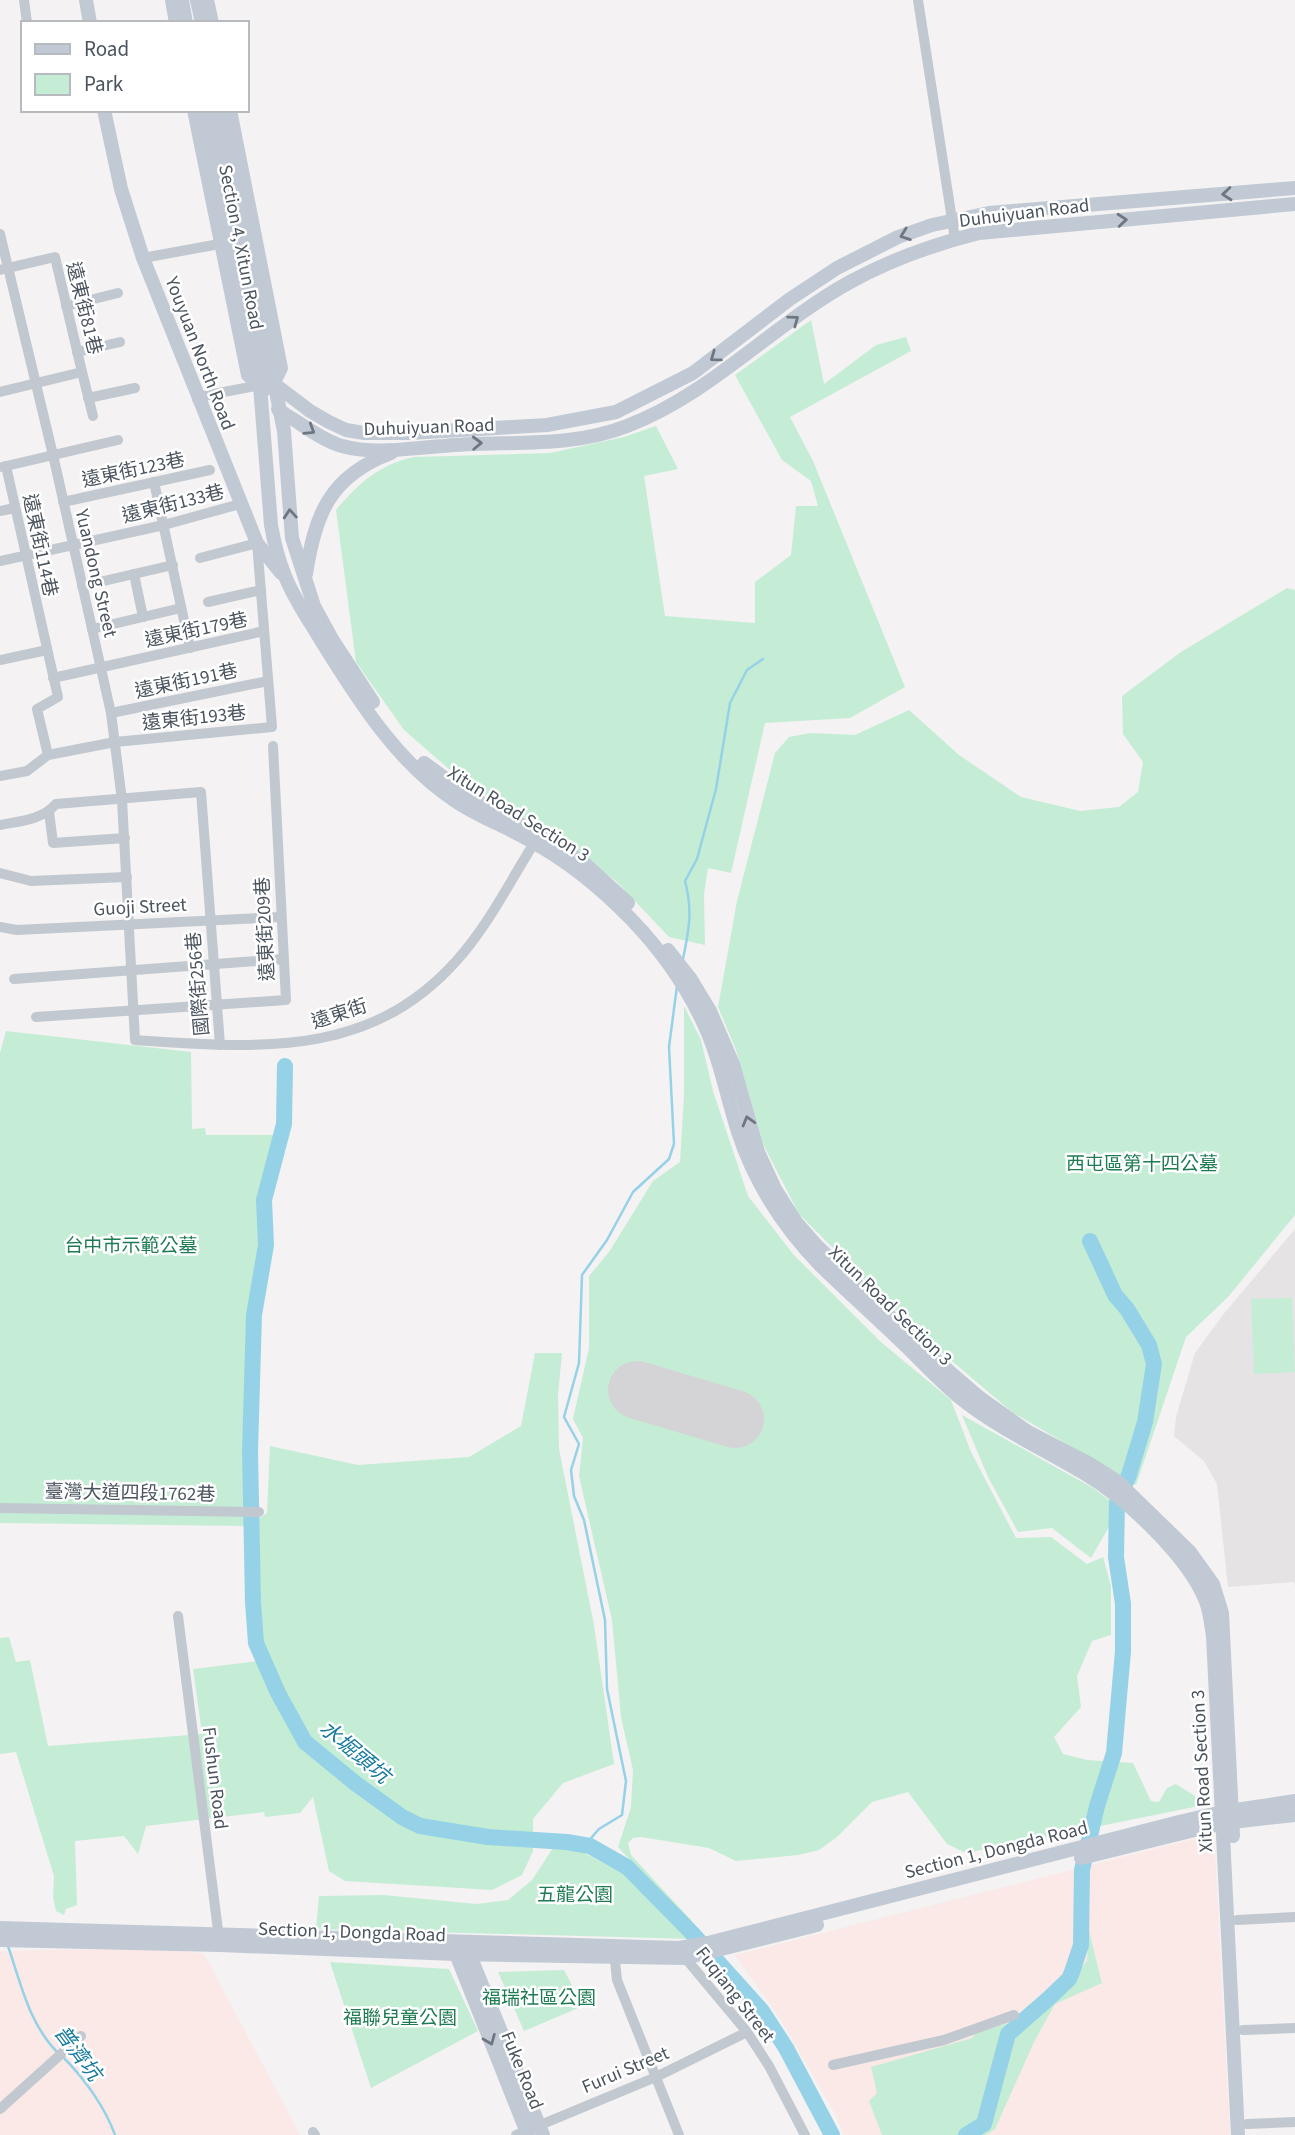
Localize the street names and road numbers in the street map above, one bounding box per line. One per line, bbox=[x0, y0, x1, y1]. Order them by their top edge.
street label: Section 4, Xitun Road bbox=[211, 162, 270, 332]
street label: Duhuiyuan Road bbox=[957, 192, 1091, 235]
street label: 遠東街81巷 bbox=[59, 259, 108, 358]
street label: Youyuan North Road bbox=[158, 272, 241, 434]
street label: Duhuiyuan Road bbox=[363, 412, 495, 443]
street label: 遠東街123巷 bbox=[79, 446, 187, 495]
street label: 遠東街133巷 bbox=[119, 479, 227, 530]
street label: 遠東街114巷 bbox=[15, 491, 64, 599]
street label: Yuandong Street bbox=[67, 506, 124, 641]
street label: 遠東街179巷 bbox=[142, 606, 250, 655]
street label: 遠東街191巷 bbox=[132, 657, 240, 706]
street label: 遠東街193巷 bbox=[141, 700, 247, 737]
street label: Xitun Road Section 3 bbox=[442, 760, 594, 869]
street label: 遠東街209巷 bbox=[249, 876, 282, 982]
street label: Guoji Street bbox=[93, 892, 188, 923]
street label: 國際街256巷 bbox=[180, 931, 216, 1037]
street label: 遠東街 bbox=[308, 993, 371, 1036]
street label: Xitun Road Section 3 bbox=[822, 1240, 958, 1372]
street label: 臺灣大道四段1762巷 bbox=[44, 1479, 216, 1508]
street label: Xitun Road Section 3 bbox=[1185, 1689, 1220, 1853]
street label: Fushun Road bbox=[195, 1725, 234, 1831]
street label: Section 1, Dongda Road bbox=[902, 1815, 1091, 1886]
street label: Section 1, Dongda Road bbox=[258, 1916, 446, 1949]
street label: Fuqiang Street bbox=[689, 1941, 781, 2049]
street label: Fuke Road bbox=[494, 2027, 550, 2114]
street label: Furui Street bbox=[578, 2040, 674, 2101]

